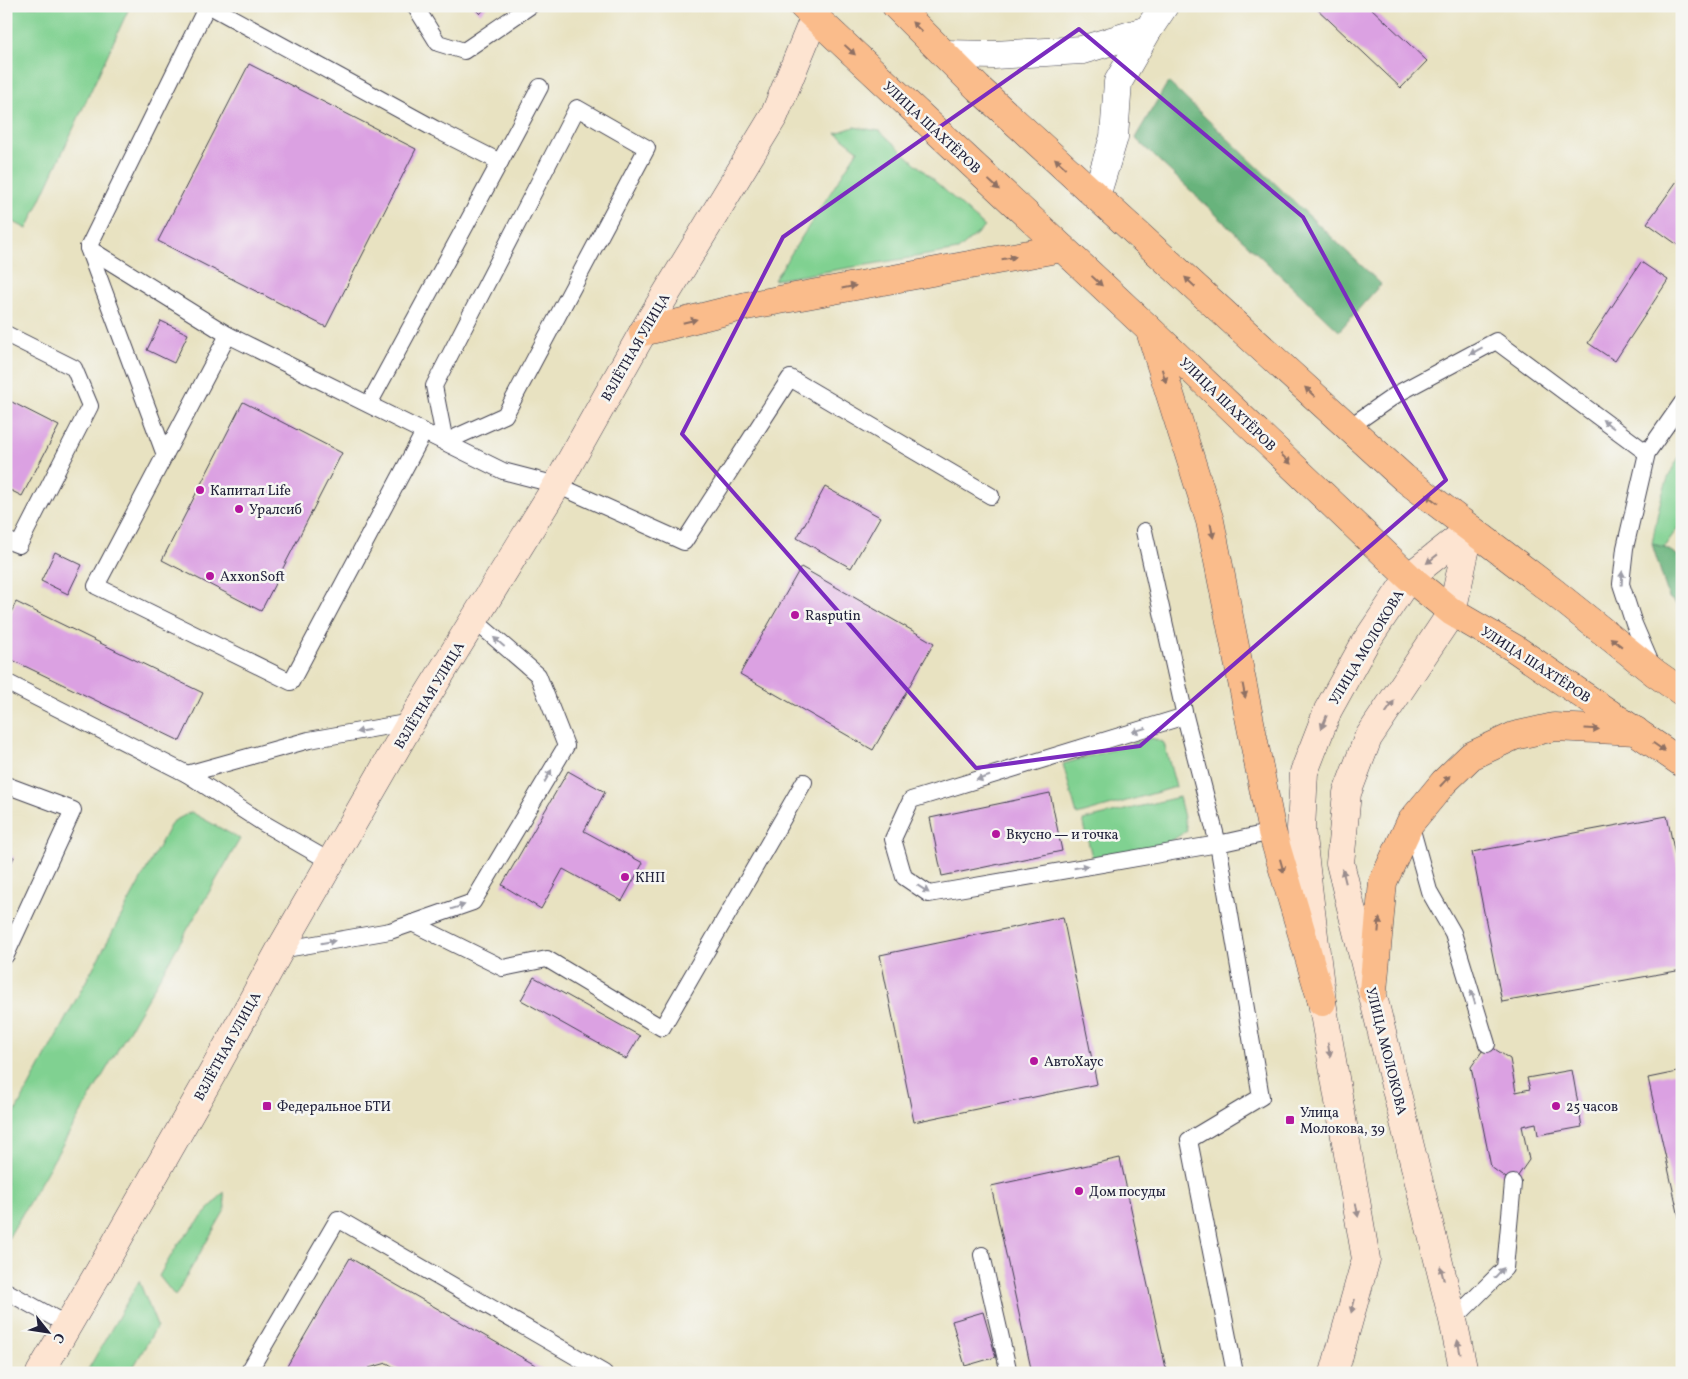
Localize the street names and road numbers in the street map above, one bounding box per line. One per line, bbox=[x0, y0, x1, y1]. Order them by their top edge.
street label: УЛИЦА ШАХТЁРОВ bbox=[878, 78, 984, 179]
street label: ВЗЛЁТНАЯ УЛИЦА bbox=[598, 290, 675, 405]
street label: УЛИЦА ШАХТЁРОВ bbox=[1174, 354, 1279, 456]
street label: УЛИЦА МОЛОКОВА bbox=[1325, 586, 1409, 709]
street label: УЛИЦА ШАХТЁРОВ bbox=[1476, 623, 1594, 708]
street label: ВЗЛЁТНАЯ УЛИЦА bbox=[391, 638, 470, 753]
street label: УЛИЦА МОЛОКОВА bbox=[1360, 985, 1411, 1117]
street label: ВЗЛЁТНАЯ УЛИЦА bbox=[190, 989, 266, 1105]

